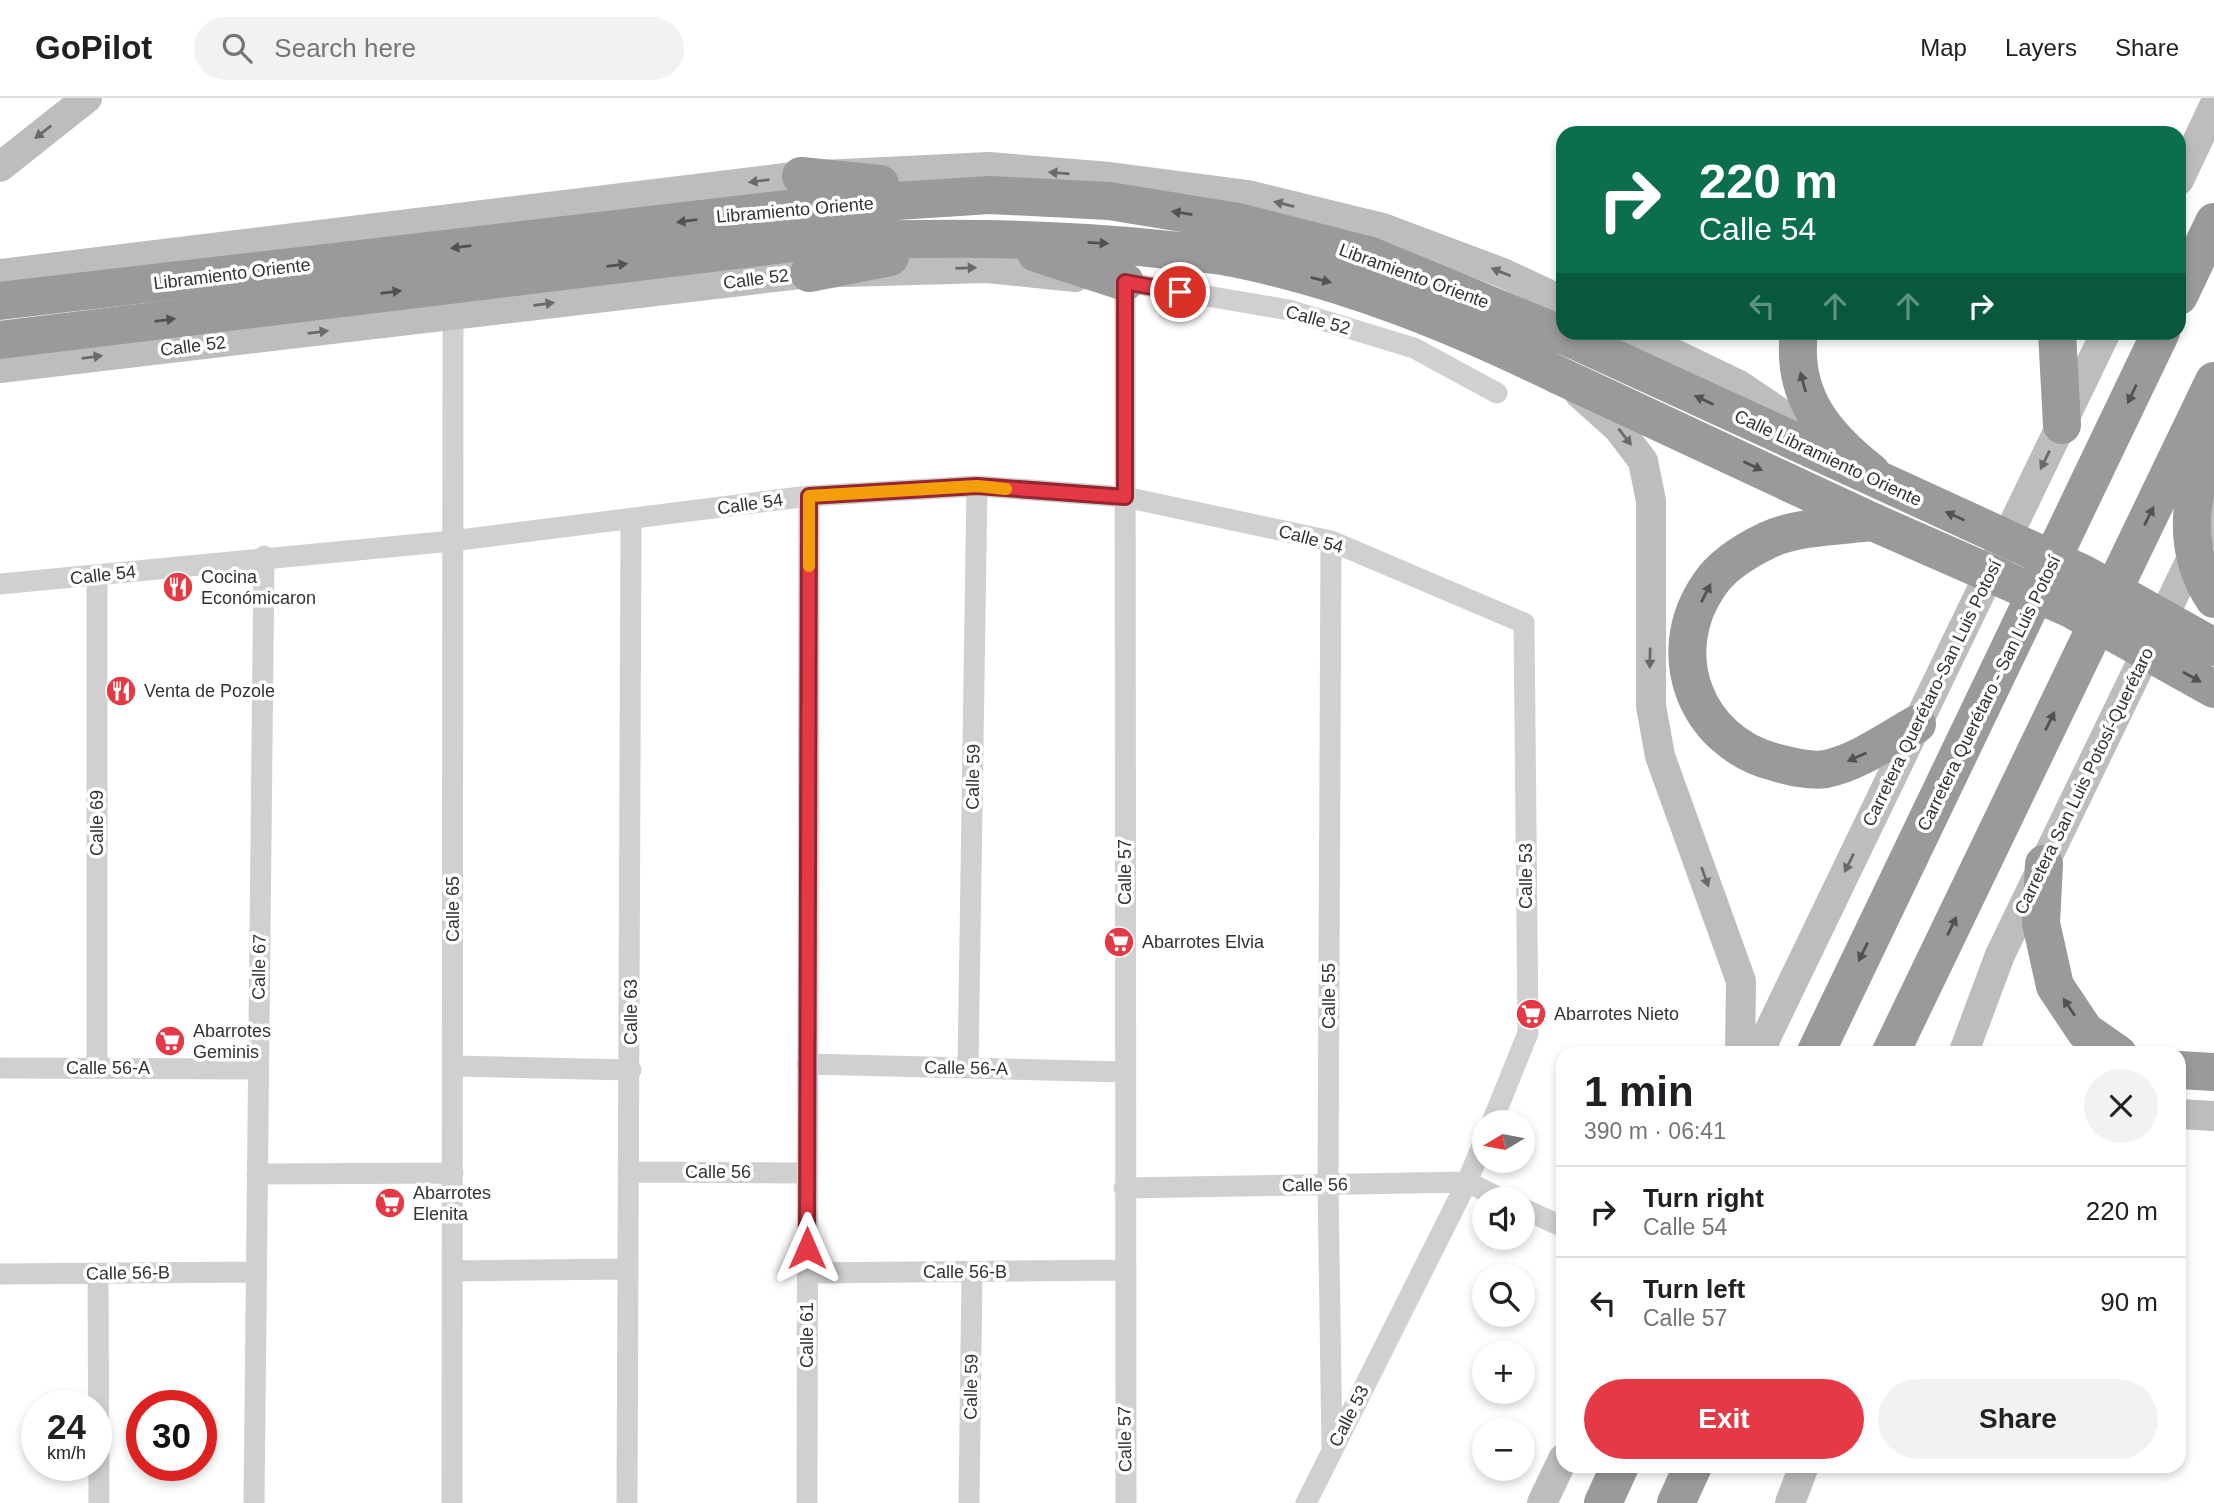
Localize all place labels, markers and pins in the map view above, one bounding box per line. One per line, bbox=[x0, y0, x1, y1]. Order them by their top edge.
pin bbox=[1150, 262, 1210, 322]
place label: Cocina Económicaron bbox=[201, 567, 316, 608]
restaurant icon: Cocina Económicaron bbox=[161, 570, 195, 604]
restaurant icon: Venta de Pozole bbox=[104, 674, 138, 708]
place label: Venta de Pozole bbox=[144, 681, 275, 701]
supermarket icon: Abarrotes Elvia bbox=[1102, 925, 1136, 959]
place label: Abarrotes Elvia bbox=[1142, 932, 1265, 952]
supermarket icon: Abarrotes Nieto bbox=[1514, 997, 1548, 1031]
place label: Abarrotes Nieto bbox=[1554, 1004, 1679, 1024]
place label: Abarrotes Geminis bbox=[193, 1021, 271, 1062]
supermarket icon: Abarrotes Geminis bbox=[153, 1024, 187, 1058]
place label: Abarrotes Elenita bbox=[413, 1183, 491, 1224]
supermarket icon: Abarrotes Elenita bbox=[373, 1186, 407, 1220]

